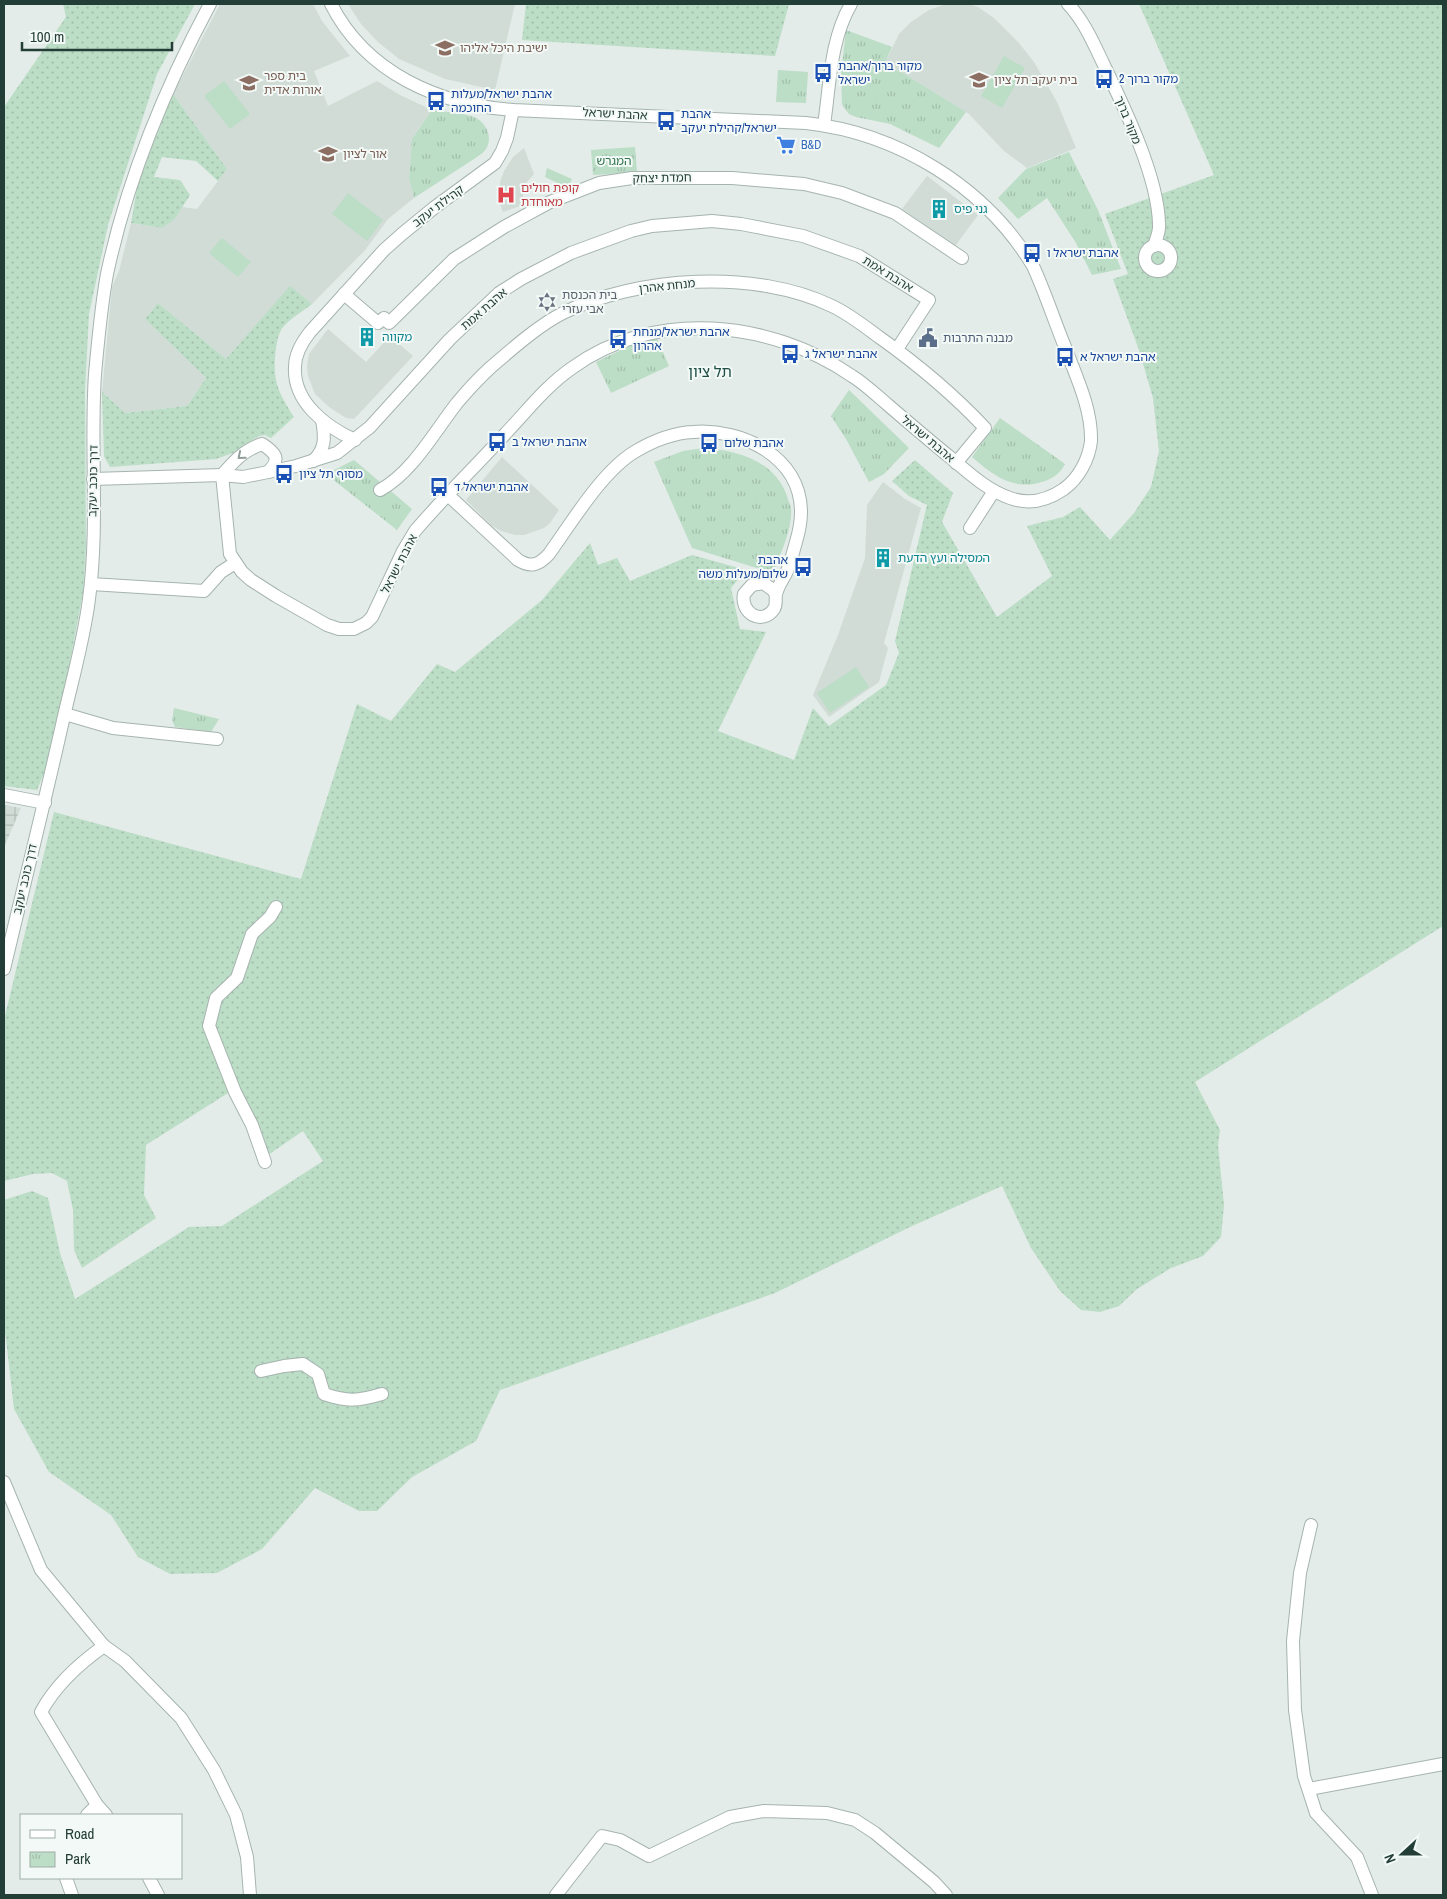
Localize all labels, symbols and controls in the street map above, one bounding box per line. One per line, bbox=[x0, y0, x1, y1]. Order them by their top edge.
scale bar bbox=[22, 20, 172, 52]
text: 100 m bbox=[30, 26, 64, 47]
school or university icon: ישיבת היכל אליהו bbox=[434, 37, 456, 59]
place label: ישיבת היכל אליהו bbox=[460, 40, 547, 56]
place label: מקור ברוך/אהבת ישראל bbox=[838, 58, 922, 88]
bus stop icon: מקור ברוך/אהבת ישראל bbox=[812, 62, 834, 84]
place label: בית ספר אורות אדית bbox=[264, 68, 322, 98]
bus stop icon: מקור ברוך 2 bbox=[1093, 68, 1115, 90]
school or university icon: בית יעקב תל ציון bbox=[968, 69, 990, 91]
place label: מקור ברוך 2 bbox=[1119, 71, 1178, 87]
school or university icon: בית ספר אורות אדית bbox=[238, 72, 260, 94]
place label: בית יעקב תל ציון bbox=[994, 72, 1078, 88]
place label: אהבת ישראל/מעלות החוכמה bbox=[451, 86, 552, 116]
bus stop icon: אהבת ישראל/מעלות החוכמה bbox=[425, 90, 447, 112]
street label: מקור ברוך bbox=[1111, 93, 1145, 147]
street label: אהבת ישראל bbox=[582, 104, 648, 124]
place label: אהבת ישראל/קהילת יעקב bbox=[681, 106, 777, 136]
bus stop icon: אהבת ישראל/קהילת יעקב bbox=[655, 110, 677, 132]
supermarket icon: B&D bbox=[775, 134, 797, 156]
place label: B&D bbox=[801, 137, 821, 153]
school or university icon: אור לציון bbox=[317, 143, 339, 165]
place label: אור לציון bbox=[343, 146, 387, 162]
park label: המגרש bbox=[597, 153, 631, 169]
street label: חמדת יצחק bbox=[632, 169, 692, 187]
place label: קופת חולים מאוחדת bbox=[521, 180, 580, 210]
street label: קהילת יעקב bbox=[409, 181, 467, 231]
hospital icon: קופת חולים מאוחדת bbox=[495, 184, 517, 206]
building icon: גני פיס bbox=[928, 198, 950, 220]
place label: גני פיס bbox=[954, 201, 988, 217]
bus stop icon: אהבת ישראל ו bbox=[1021, 242, 1043, 264]
place label: אהבת ישראל ו bbox=[1047, 245, 1119, 261]
street label: אהבת אמת bbox=[860, 252, 917, 296]
street label: מנחת אהרן bbox=[638, 275, 696, 297]
street label: אהבת אמת bbox=[457, 284, 511, 334]
place label: בית הכנסת אבי עזרי bbox=[562, 287, 617, 317]
synagogue icon: בית הכנסת אבי עזרי bbox=[536, 291, 558, 313]
place label: אהבת ישראל/מנחת אהרון bbox=[633, 324, 730, 354]
building icon: מקווה bbox=[356, 326, 378, 348]
public building icon: מבנה התרבות bbox=[917, 327, 939, 349]
bus stop icon: אהבת ישראל/מנחת אהרון bbox=[607, 328, 629, 350]
place label: מקווה bbox=[382, 329, 412, 345]
place label: מבנה התרבות bbox=[943, 330, 1013, 346]
bus stop icon: אהבת ישראל ג bbox=[779, 343, 801, 365]
place label: אהבת ישראל ג bbox=[805, 346, 878, 362]
bus stop icon: אהבת ישראל א bbox=[1054, 346, 1076, 368]
place label: אהבת ישראל א bbox=[1080, 349, 1156, 365]
district label: תל ציון bbox=[688, 361, 732, 382]
street label: אהבת ישראל bbox=[898, 412, 958, 466]
bus stop icon: אהבת ישראל ב bbox=[486, 431, 508, 453]
bus stop icon: אהבת שלום bbox=[698, 432, 720, 454]
place label: אהבת ישראל ב bbox=[512, 434, 587, 450]
place label: אהבת שלום bbox=[724, 435, 784, 451]
street label: דרך כוכב יעקב bbox=[84, 444, 102, 517]
one-way arrow bbox=[238, 450, 247, 458]
bus stop icon: מסוף תל ציון bbox=[273, 463, 295, 485]
place label: מסוף תל ציון bbox=[299, 466, 363, 482]
bus stop icon: אהבת ישראל ד bbox=[428, 476, 450, 498]
place label: אהבת ישראל ד bbox=[454, 479, 529, 495]
street label: אהבת ישראל bbox=[377, 531, 421, 597]
building icon: המסילה ועץ הדעת bbox=[872, 547, 894, 569]
place label: המסילה ועץ הדעת bbox=[898, 550, 990, 566]
place label: אהבת שלום/מעלות משה bbox=[698, 552, 788, 582]
bus stop icon: אהבת שלום/מעלות משה bbox=[792, 556, 814, 578]
street label: דרך כוכב יעקב bbox=[9, 842, 41, 916]
legend bbox=[20, 1814, 182, 1879]
text: Road bbox=[65, 1823, 94, 1844]
north arrow bbox=[1377, 1829, 1427, 1879]
text: Park bbox=[65, 1848, 91, 1869]
text: N bbox=[1380, 1852, 1400, 1866]

